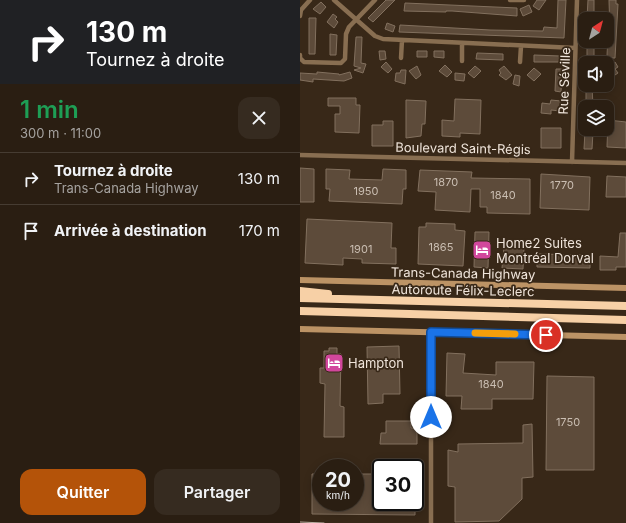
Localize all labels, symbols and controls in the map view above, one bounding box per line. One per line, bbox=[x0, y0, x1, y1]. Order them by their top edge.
north arrow bbox=[578, 12, 614, 48]
map controls bbox=[578, 12, 614, 136]
text: 130 m bbox=[86, 15, 167, 49]
icon: right bbox=[20, 16, 72, 68]
street label: Rue Séville bbox=[555, 47, 573, 115]
text: Tournez à droite bbox=[86, 49, 225, 70]
button: sound bbox=[578, 56, 614, 92]
text: 1 min bbox=[20, 95, 79, 124]
button: close bbox=[238, 97, 280, 139]
button: layers bbox=[578, 100, 614, 136]
text: 300 m · 11:00 bbox=[20, 125, 101, 141]
street label: Boulevard Saint-Régis bbox=[395, 139, 531, 157]
text: Tournez à droite bbox=[54, 161, 173, 180]
icon: right bbox=[20, 168, 42, 190]
text: 130 m bbox=[238, 169, 280, 188]
house number: 1870 bbox=[434, 175, 458, 189]
house number: 1770 bbox=[550, 178, 574, 192]
text: Trans-Canada Highway bbox=[54, 180, 199, 196]
house number: 1950 bbox=[354, 184, 379, 198]
house number: 1840 bbox=[490, 188, 516, 202]
icon: arrive bbox=[20, 220, 42, 242]
text: Arrivée à destination bbox=[54, 221, 207, 240]
text: 170 m bbox=[239, 221, 280, 240]
place label: Home2 Suites Montréal Dorval bbox=[496, 235, 594, 266]
hotel icon: Home2 Suites Montréal Dorval bbox=[471, 239, 493, 261]
house number: 1865 bbox=[429, 240, 454, 254]
house number: 1901 bbox=[350, 242, 372, 256]
street label: Trans-Canada Highway bbox=[391, 264, 535, 282]
street label: Autoroute Félix-Leclerc bbox=[391, 281, 535, 299]
pin bbox=[529, 318, 563, 352]
icon: arrive bbox=[535, 324, 557, 346]
hotel icon: Hampton bbox=[323, 352, 345, 374]
place label: Hampton bbox=[348, 355, 404, 371]
house number: 1840 bbox=[478, 377, 504, 391]
position arrow bbox=[410, 396, 452, 438]
house number: 1750 bbox=[556, 415, 580, 429]
speed limit sign: 30 bbox=[372, 459, 424, 511]
text: 20 bbox=[325, 468, 351, 492]
button: Quitter bbox=[20, 469, 146, 515]
button: Partager bbox=[154, 469, 280, 515]
text: km/h bbox=[326, 489, 350, 501]

